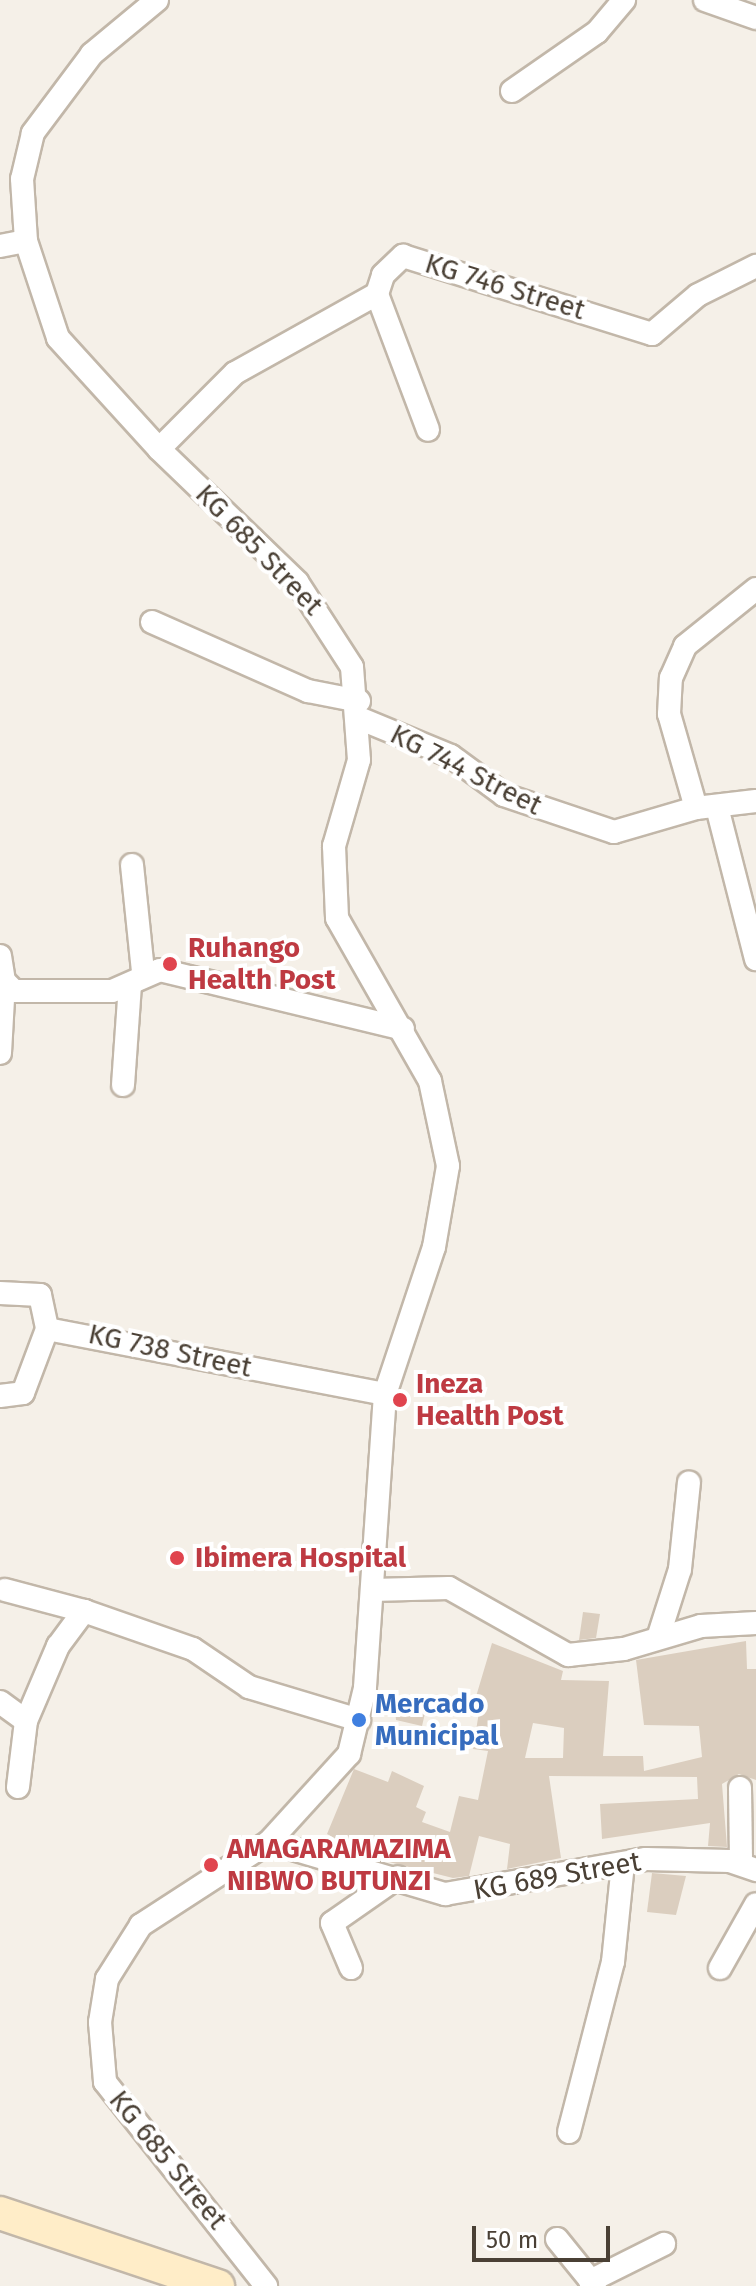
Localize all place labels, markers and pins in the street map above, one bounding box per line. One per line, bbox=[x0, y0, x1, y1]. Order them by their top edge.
place label: Ruhango Health Post bbox=[188, 931, 335, 997]
marker: Ruhango Health Post bbox=[159, 953, 181, 975]
place label: Ineza Health Post bbox=[416, 1367, 563, 1433]
marker: Ineza Health Post bbox=[391, 1391, 409, 1409]
place label: Ibimera Hospital bbox=[195, 1541, 406, 1575]
marker: Ibimera Hospital bbox=[166, 1547, 188, 1569]
place label: Mercado Municipal bbox=[375, 1687, 498, 1753]
marker: Mercado Municipal bbox=[350, 1711, 368, 1729]
place label: AMAGARAMAZIMA NIBWO BUTUNZI bbox=[227, 1832, 451, 1898]
marker: AMAGARAMAZIMA NIBWO BUTUNZI bbox=[202, 1856, 220, 1874]

